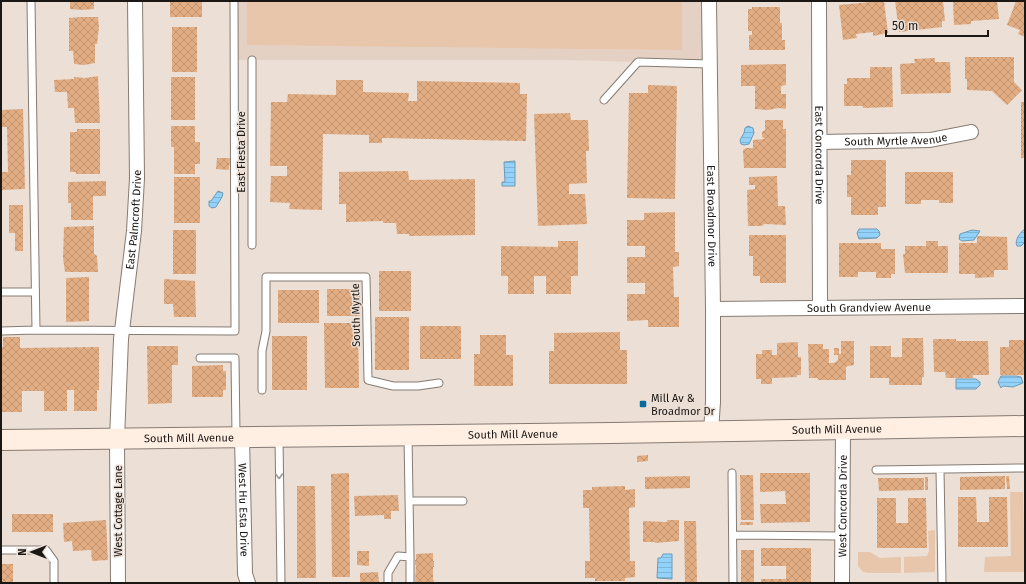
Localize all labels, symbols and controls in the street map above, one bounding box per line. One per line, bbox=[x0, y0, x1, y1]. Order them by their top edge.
scale bar bbox=[886, 12, 988, 38]
text: 50 m bbox=[892, 19, 918, 33]
street label: East Concorda Drive bbox=[813, 105, 826, 205]
street label: East Fiesta Drive bbox=[235, 111, 248, 193]
street label: South Myrtle Avenue bbox=[844, 130, 948, 148]
street label: East Broadmor Drive bbox=[705, 165, 719, 267]
street label: East Palmcroft Drive bbox=[123, 170, 144, 270]
street label: South Myrtle bbox=[349, 283, 363, 347]
street label: South Grandview Avenue bbox=[807, 300, 931, 315]
place label: Mill Av & Broadmor Dr bbox=[651, 392, 716, 418]
marker: Mill Av & Broadmor Dr bbox=[638, 399, 648, 409]
street label: South Mill Avenue bbox=[792, 422, 882, 436]
street label: South Mill Avenue bbox=[468, 427, 558, 441]
street label: South Mill Avenue bbox=[144, 431, 234, 445]
street label: West Concorda Drive bbox=[836, 455, 849, 557]
street label: West Hu Esta Drive bbox=[236, 463, 251, 557]
street label: West Cottage Lane bbox=[112, 465, 125, 557]
one-way arrow bbox=[275, 473, 283, 479]
north arrow bbox=[12, 532, 52, 572]
text: N bbox=[16, 548, 29, 556]

